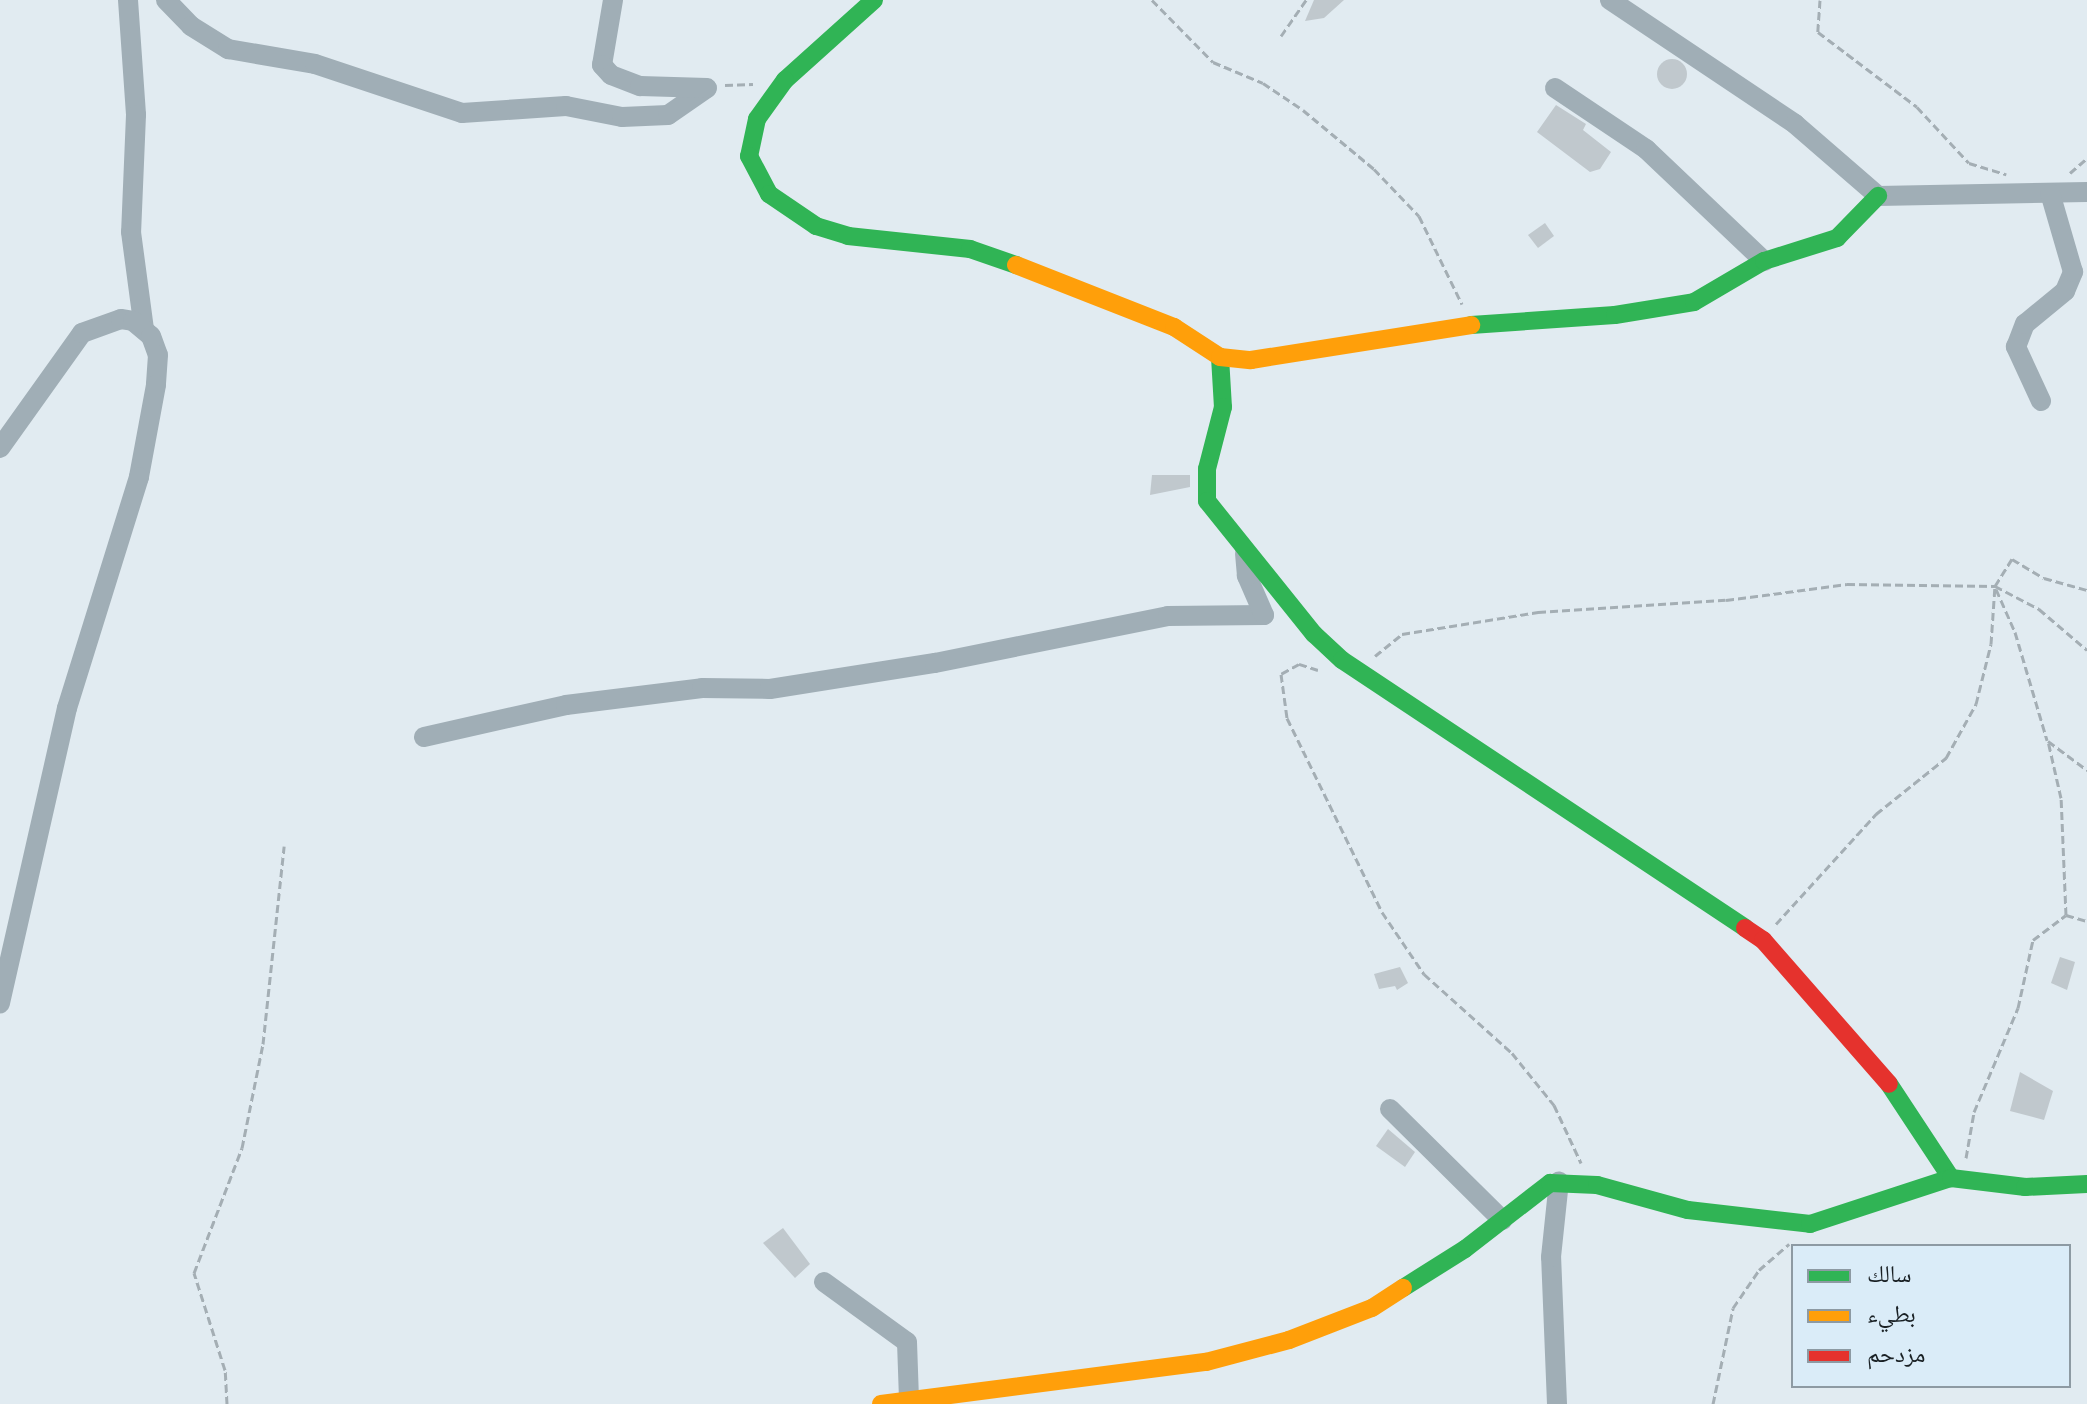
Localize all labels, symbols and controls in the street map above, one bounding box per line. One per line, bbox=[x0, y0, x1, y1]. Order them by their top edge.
legend bbox=[1791, 1244, 2071, 1388]
text: سالك bbox=[1867, 1259, 1912, 1288]
text: بطيء bbox=[1867, 1299, 1916, 1328]
text: مزدحم bbox=[1867, 1339, 1926, 1368]

